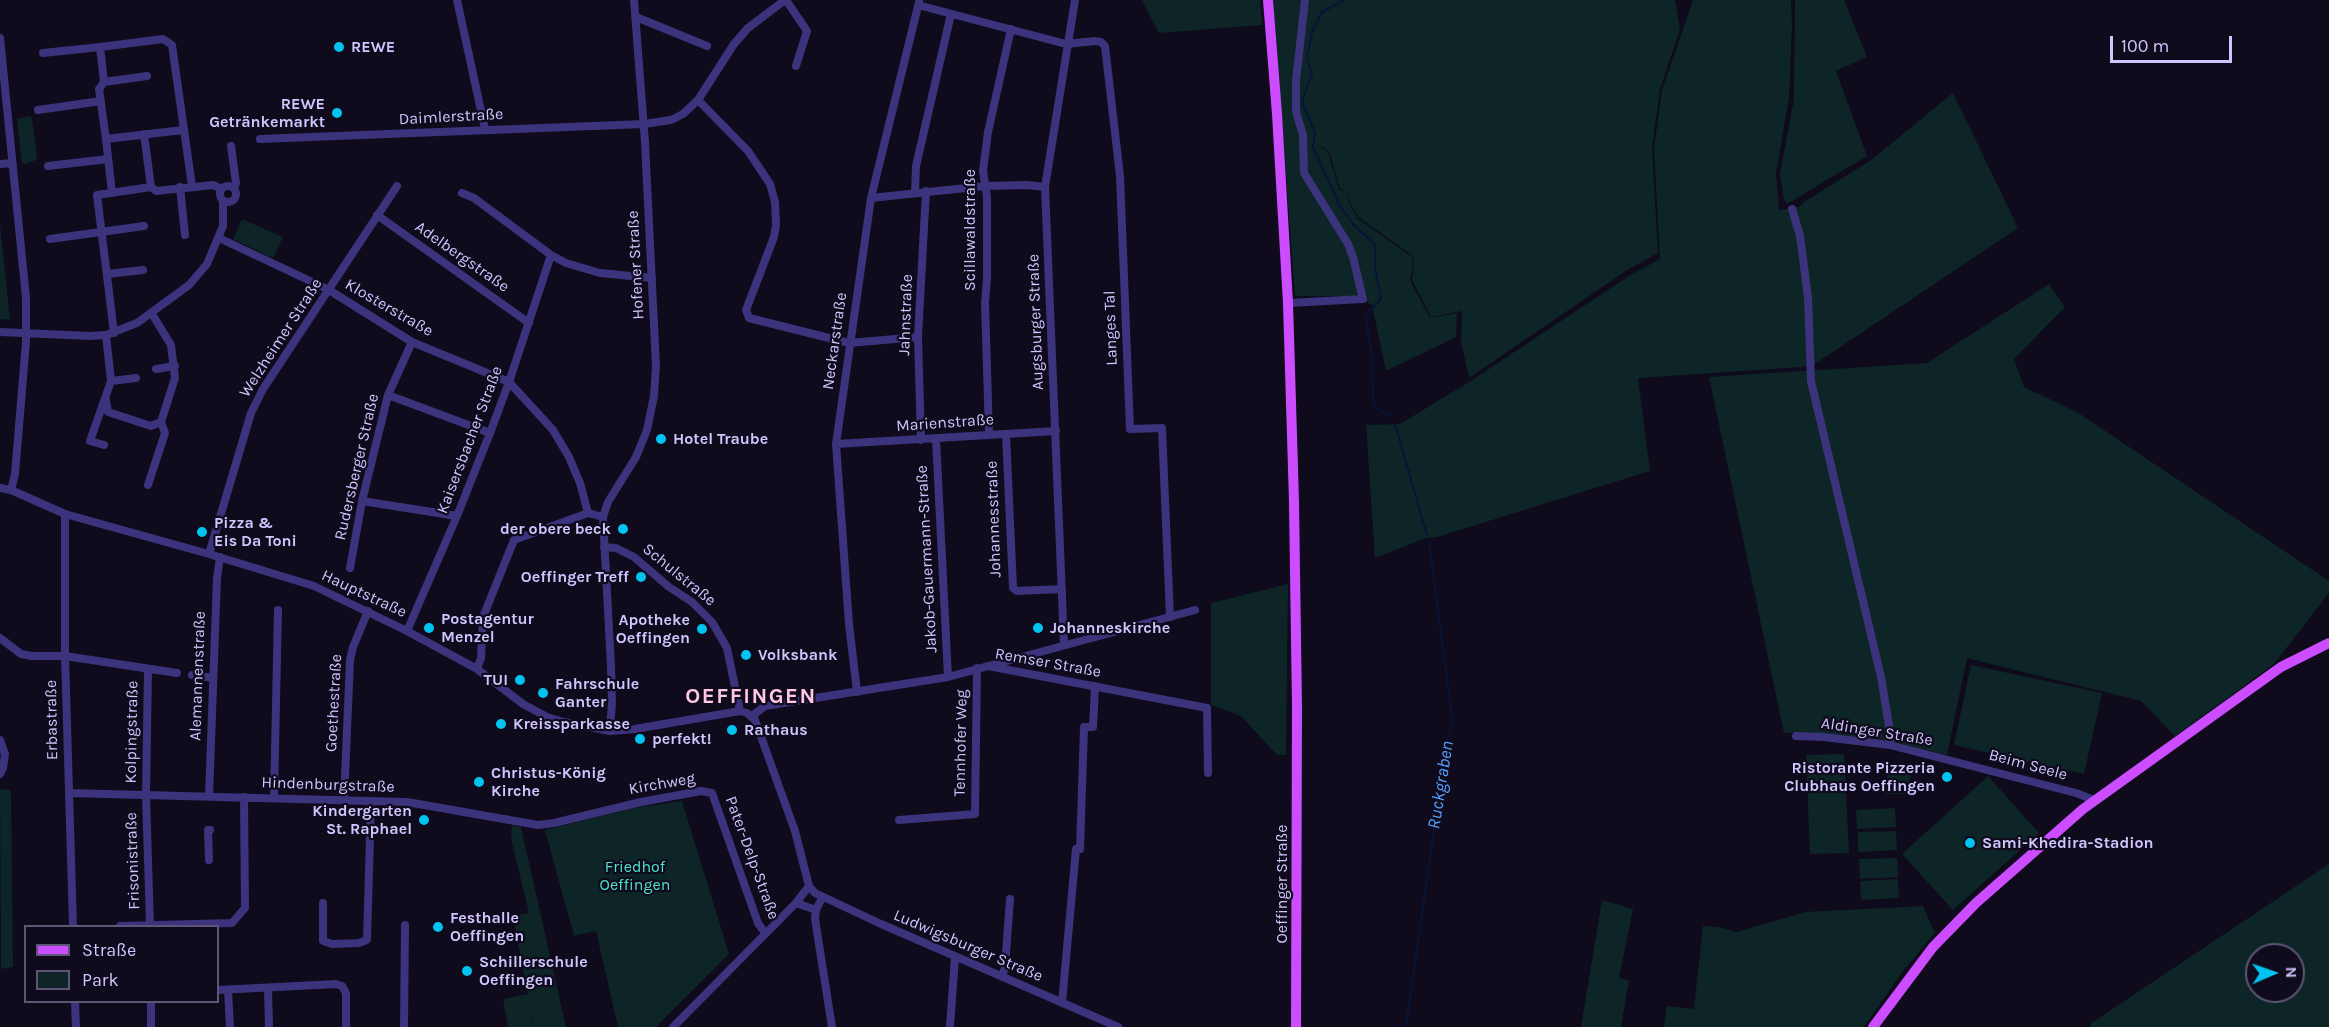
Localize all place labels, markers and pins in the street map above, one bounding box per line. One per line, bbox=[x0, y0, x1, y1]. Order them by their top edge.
place label: REWE bbox=[351, 37, 395, 57]
marker: REWE bbox=[332, 40, 346, 54]
place label: REWE Getränkemarkt bbox=[209, 94, 325, 132]
marker: REWE Getränkemarkt bbox=[330, 106, 344, 120]
place label: Hotel Traube bbox=[673, 429, 768, 449]
marker: Hotel Traube bbox=[654, 432, 668, 446]
place label: Pizza & Eis Da Toni bbox=[214, 513, 297, 551]
place label: der obere beck bbox=[500, 519, 611, 539]
marker: der obere beck bbox=[616, 522, 630, 536]
marker: Pizza & Eis Da Toni bbox=[195, 525, 209, 539]
place label: Oeffinger Treff bbox=[521, 567, 629, 587]
marker: Oeffinger Treff bbox=[634, 570, 648, 584]
place label: Postagentur Menzel bbox=[441, 609, 534, 647]
place label: Apotheke Oeffingen bbox=[616, 610, 690, 648]
place label: Johanneskirche bbox=[1050, 618, 1170, 638]
marker: Postagentur Menzel bbox=[422, 621, 436, 635]
marker: Johanneskirche bbox=[1031, 621, 1045, 635]
marker: Apotheke Oeffingen bbox=[695, 622, 709, 636]
place label: Volksbank bbox=[758, 645, 837, 665]
marker: Volksbank bbox=[739, 648, 753, 662]
place label: TUI bbox=[484, 670, 508, 690]
marker: TUI bbox=[513, 673, 527, 687]
place label: Fahrschule Ganter bbox=[555, 674, 639, 712]
marker: Fahrschule Ganter bbox=[536, 686, 550, 700]
place label: Kreissparkasse bbox=[513, 714, 630, 734]
marker: Kreissparkasse bbox=[494, 717, 508, 731]
place label: Rathaus bbox=[744, 720, 808, 740]
marker: Rathaus bbox=[725, 723, 739, 737]
place label: perfekt! bbox=[652, 729, 711, 749]
marker: perfekt! bbox=[633, 732, 647, 746]
place label: Ristorante Pizzeria Clubhaus Oeffingen bbox=[1784, 758, 1935, 796]
place label: Christus-König Kirche bbox=[491, 763, 606, 801]
marker: Ristorante Pizzeria Clubhaus Oeffingen bbox=[1940, 770, 1954, 784]
marker: Christus-König Kirche bbox=[472, 775, 486, 789]
place label: Kindergarten St. Raphael bbox=[312, 801, 412, 839]
marker: Kindergarten St. Raphael bbox=[417, 813, 431, 827]
place label: Sami-Khedira-Stadion bbox=[1982, 833, 2154, 853]
marker: Sami-Khedira-Stadion bbox=[1963, 836, 1977, 850]
place label: Festhalle Oeffingen bbox=[450, 908, 524, 946]
marker: Festhalle Oeffingen bbox=[431, 920, 445, 934]
place label: Schillerschule Oeffingen bbox=[479, 952, 588, 990]
marker: Schillerschule Oeffingen bbox=[460, 964, 474, 978]

